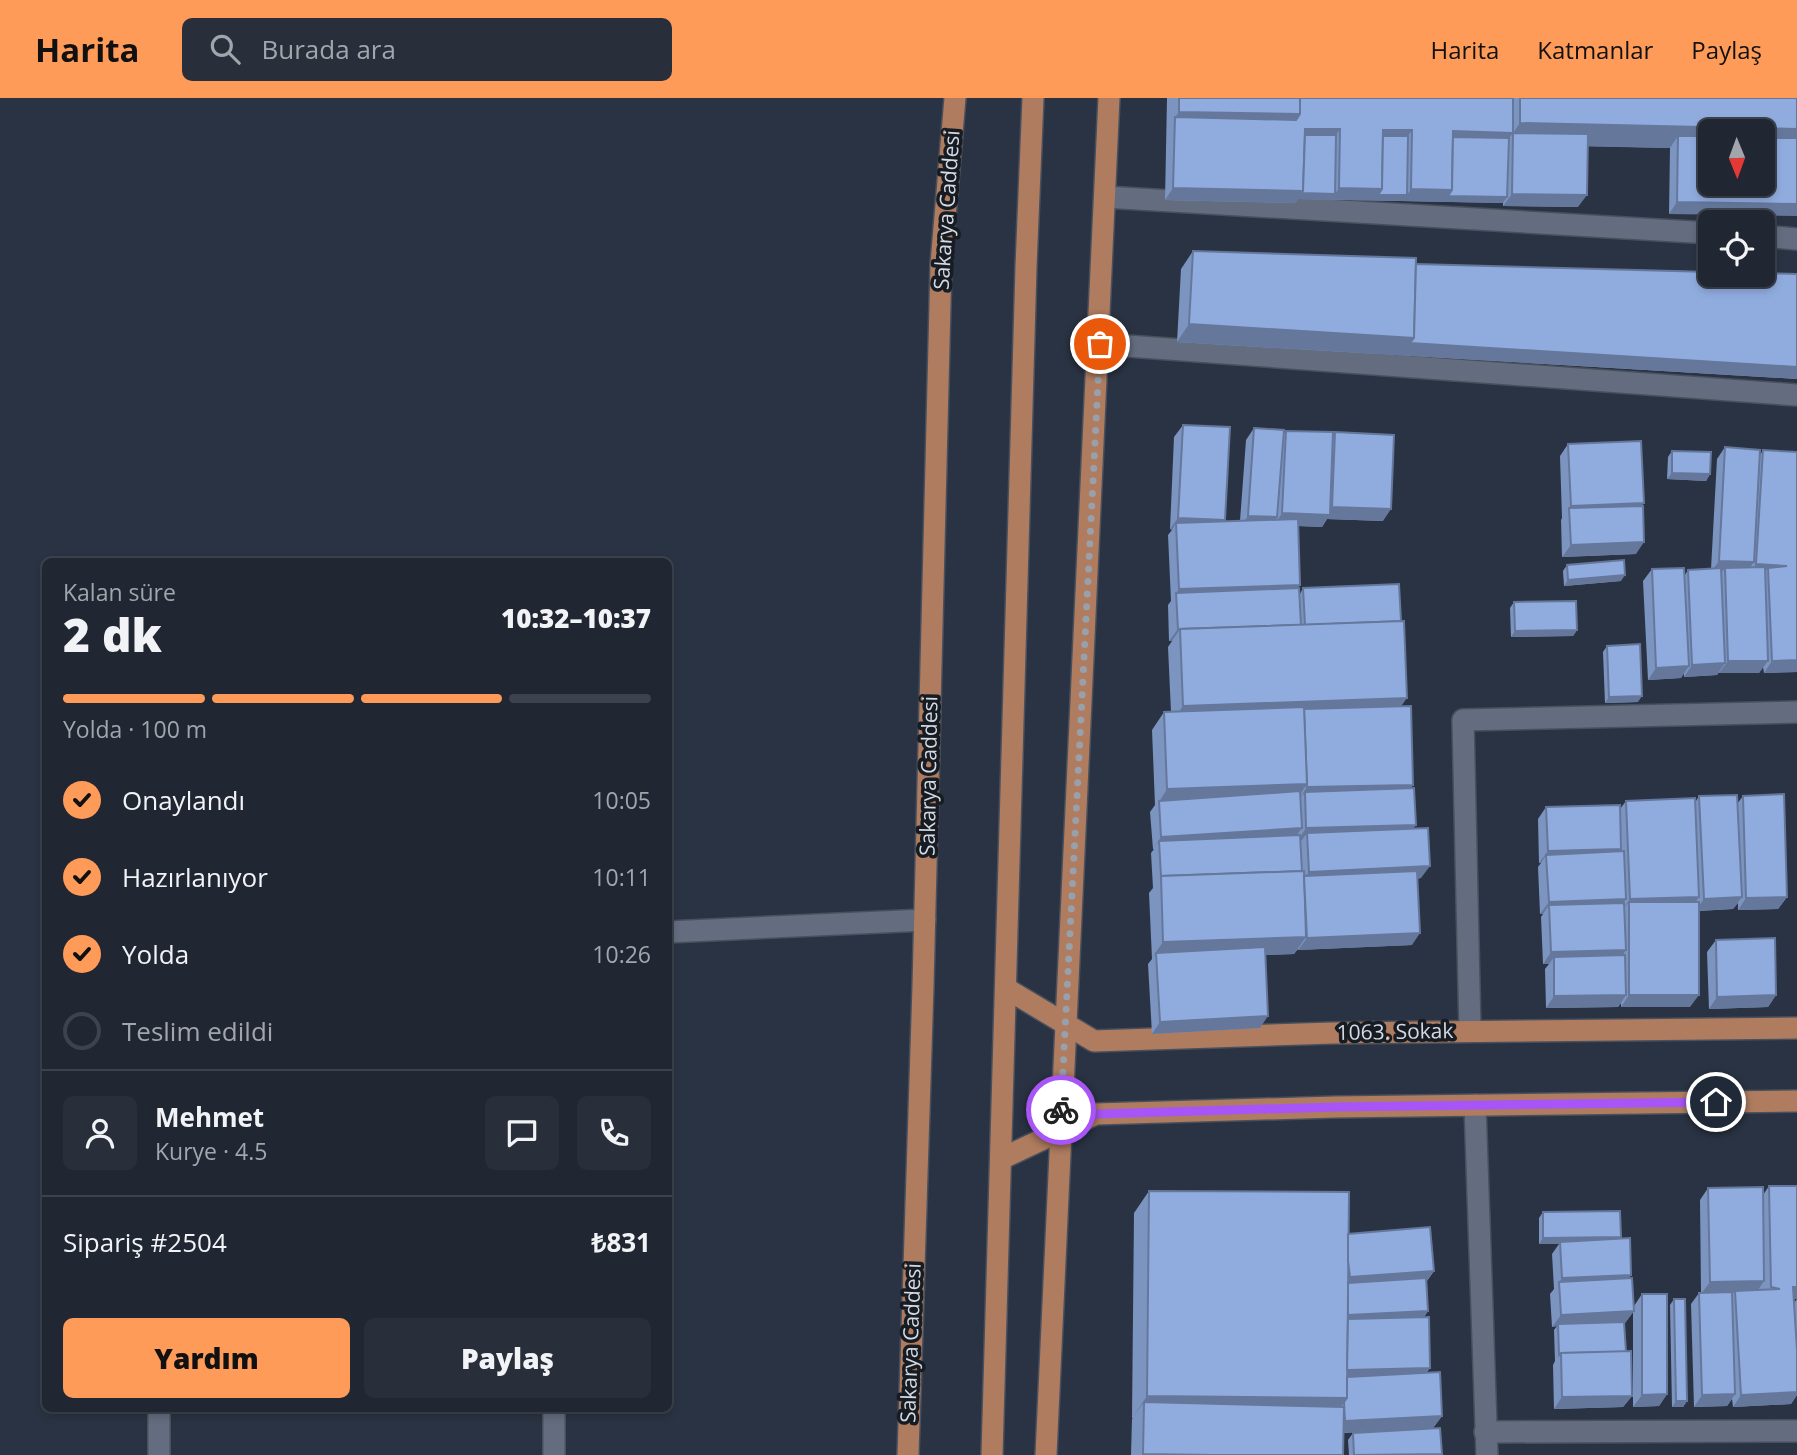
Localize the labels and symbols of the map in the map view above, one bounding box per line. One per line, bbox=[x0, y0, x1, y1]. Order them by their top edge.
north arrow bbox=[1698, 119, 1774, 196]
street label: Sakarya Caddesi bbox=[926, 129, 966, 291]
pin bbox=[1070, 314, 1130, 374]
street label: Sakarya Caddesi bbox=[913, 696, 943, 856]
street label: 1063. Sokak bbox=[1336, 1016, 1454, 1046]
pin bbox=[1686, 1072, 1746, 1132]
courier bbox=[1026, 1075, 1096, 1145]
street label: Sakarya Caddesi bbox=[893, 1263, 927, 1423]

